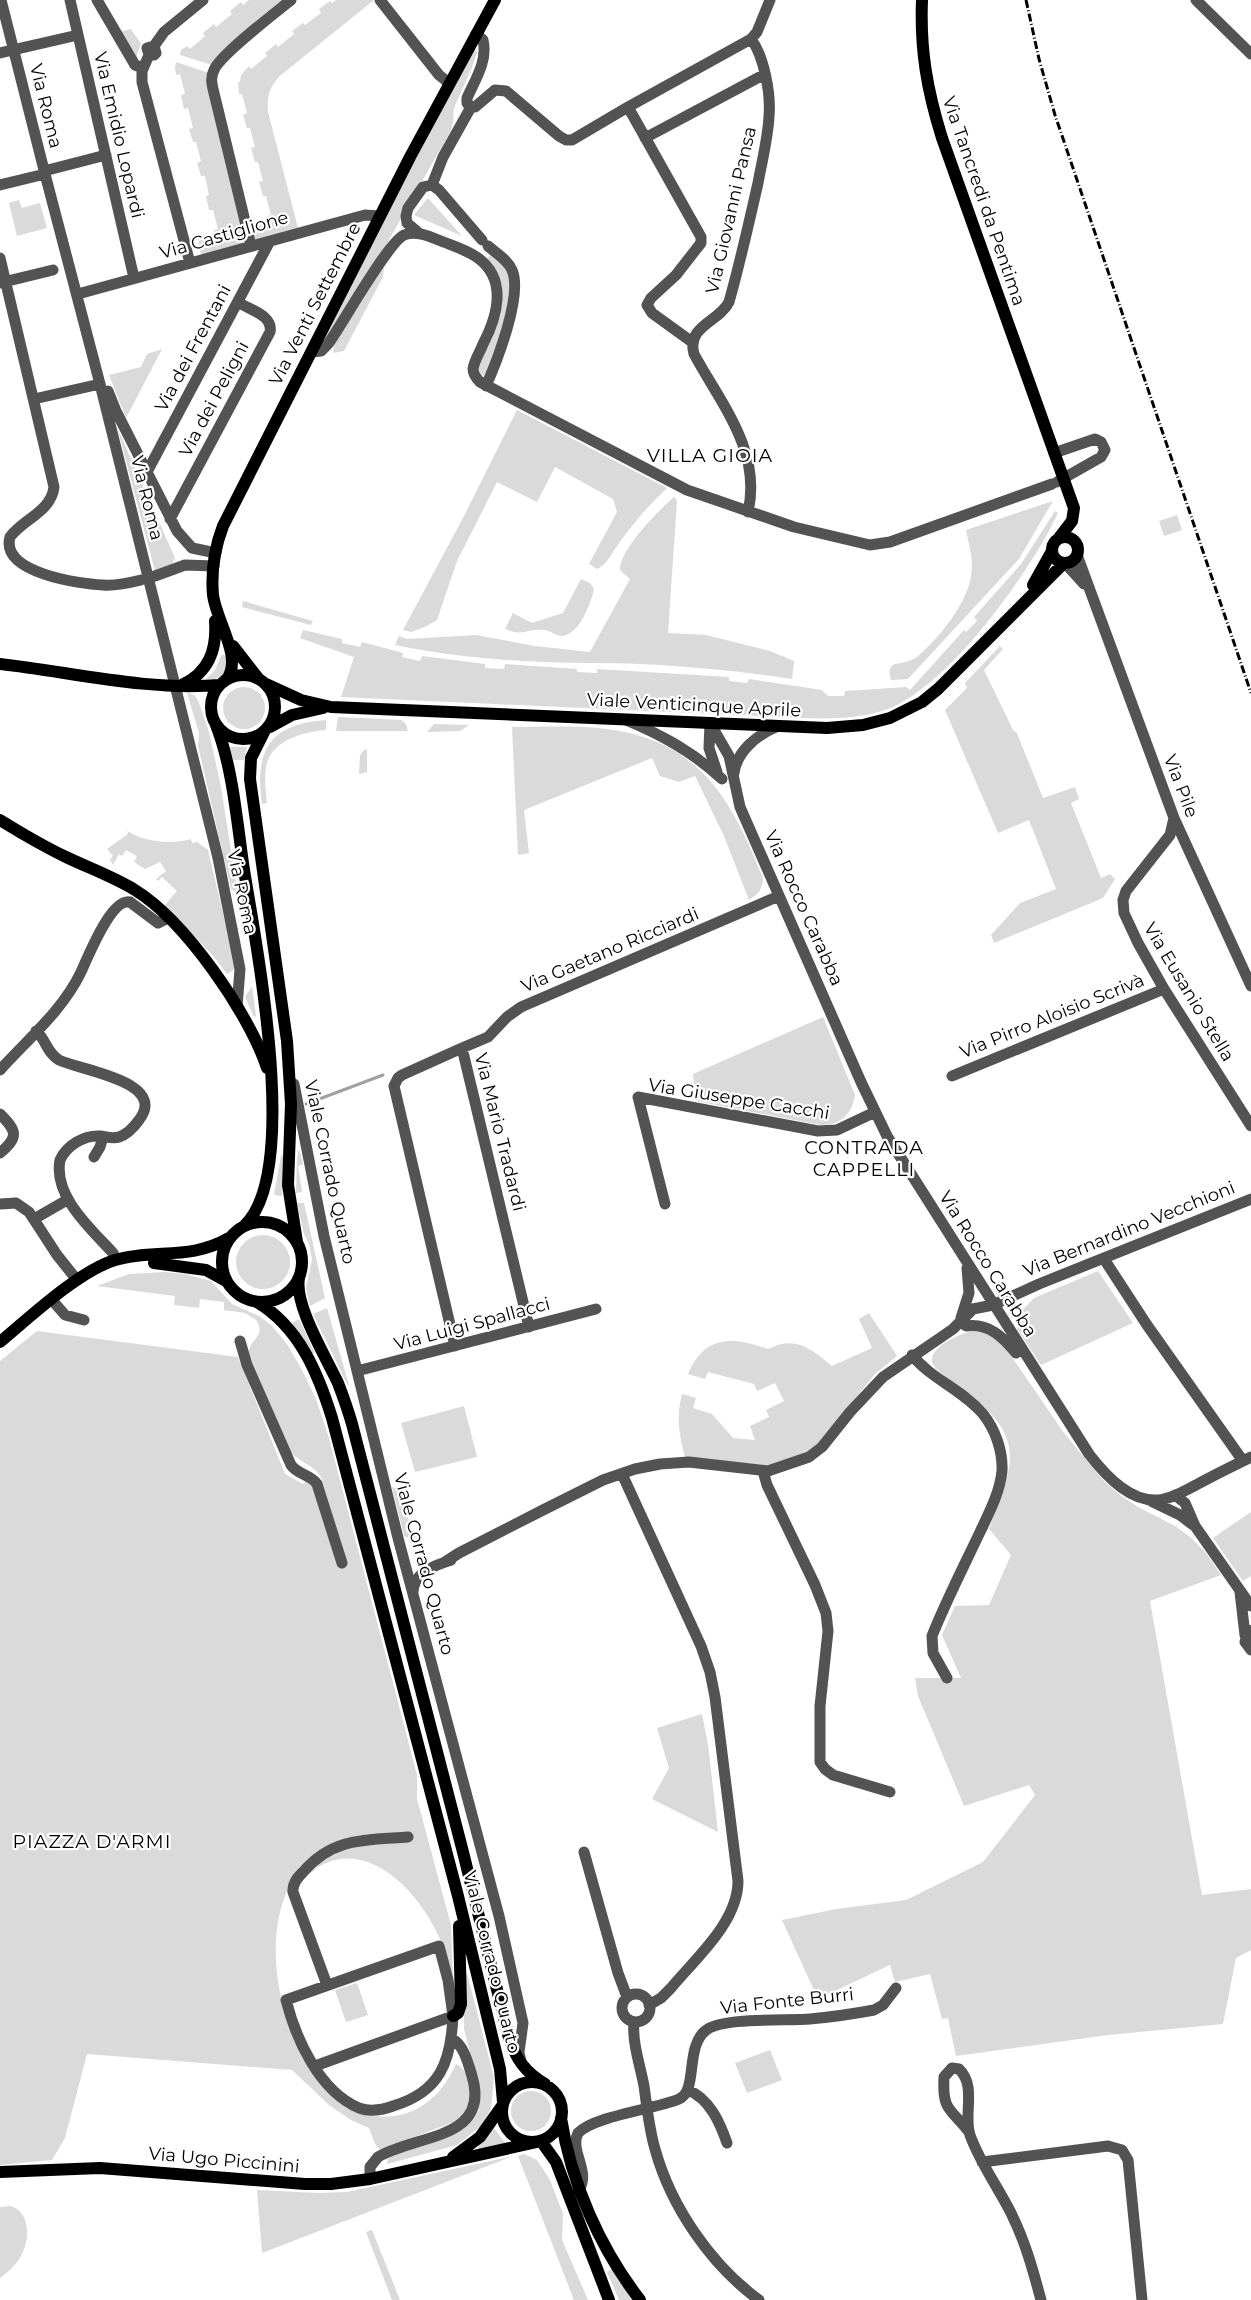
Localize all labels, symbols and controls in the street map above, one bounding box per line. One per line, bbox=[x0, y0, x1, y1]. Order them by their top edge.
street label: Via Emidio Lopardi bbox=[89, 50, 149, 220]
street label: Via Roma bbox=[25, 61, 67, 151]
street label: Via Tancredi da Pentima bbox=[938, 93, 1030, 309]
street label: Via Giovanni Pansa bbox=[701, 124, 761, 296]
street label: Via Castiglione bbox=[157, 206, 291, 264]
street label: Via Venti Settembre bbox=[264, 219, 366, 389]
street label: Via dei Frentani bbox=[150, 281, 236, 415]
street label: Via dei Peligni bbox=[174, 337, 254, 461]
district label: VILLA GIOIA bbox=[647, 444, 773, 467]
street label: Via Roma bbox=[126, 453, 168, 543]
street label: Viale Venticinque Aprile bbox=[586, 688, 802, 722]
street label: Via Pile bbox=[1159, 751, 1203, 821]
street label: Via Rocco Carabba bbox=[760, 827, 848, 989]
street label: Via Roma bbox=[222, 847, 262, 937]
street label: Via Gaetano Ricciardi bbox=[518, 903, 702, 997]
street label: Via Eusanio Stella bbox=[1139, 919, 1239, 1065]
street label: Via Pirro Aloisio Scrivà bbox=[957, 969, 1147, 1063]
street label: Via Mario Tradardi bbox=[470, 1051, 530, 1213]
street label: Via Giuseppe Cacchi bbox=[647, 1074, 831, 1124]
street label: Viale Corrado Quarto bbox=[300, 1078, 360, 1266]
district label: CONTRADA CAPPELLI bbox=[804, 1136, 924, 1181]
street label: Via Bernardino Vecchioni bbox=[1020, 1176, 1238, 1282]
street label: Via Rocco Carabba bbox=[934, 1187, 1042, 1341]
street label: Via Luigi Spallacci bbox=[392, 1293, 552, 1355]
street label: Viale Corrado Quarto bbox=[389, 1470, 459, 1658]
district label: PIAZZA D'ARMI bbox=[13, 1830, 171, 1853]
street label: Viale Corrado Quarto bbox=[459, 1868, 525, 2056]
street label: Via Fonte Burri bbox=[719, 1983, 855, 2019]
street label: Via Ugo Piccinini bbox=[148, 2142, 300, 2178]

